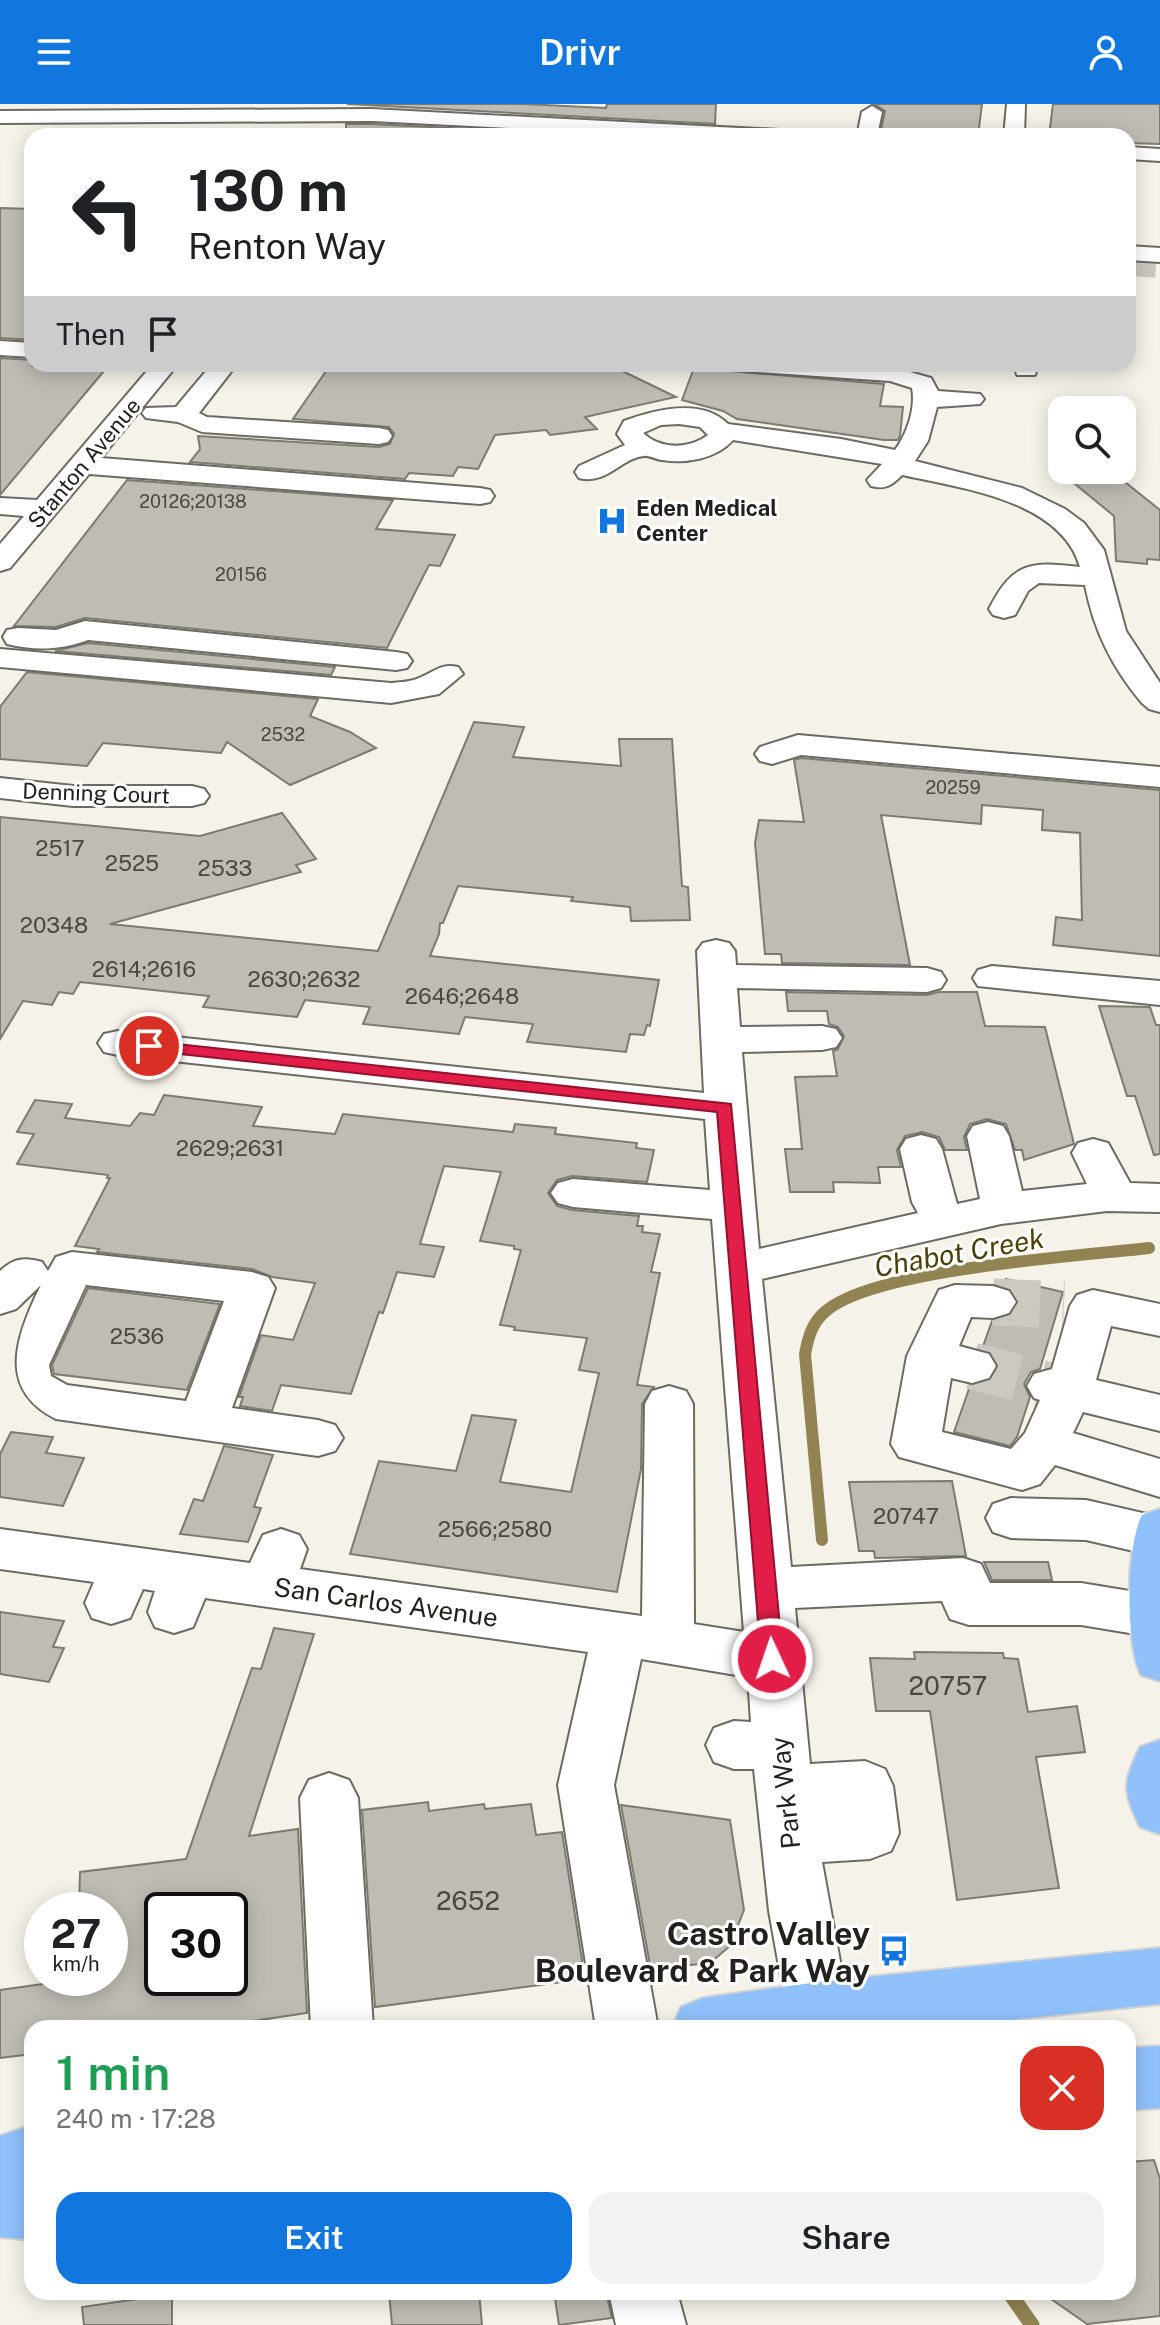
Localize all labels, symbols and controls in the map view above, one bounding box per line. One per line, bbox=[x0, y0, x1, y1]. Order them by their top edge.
icon: menu bbox=[32, 30, 76, 74]
icon: person bbox=[1084, 30, 1128, 74]
text: Drivr bbox=[539, 31, 621, 73]
text: 130 m bbox=[188, 158, 348, 224]
icon: left bbox=[56, 160, 160, 264]
text: Renton Way bbox=[188, 225, 386, 267]
icon: arrive bbox=[141, 312, 185, 356]
text: Then bbox=[56, 316, 125, 352]
street label: Stanton Avenue bbox=[22, 393, 146, 533]
map controls bbox=[1048, 396, 1136, 484]
button: search bbox=[1048, 396, 1136, 484]
house number: 20126;20138 bbox=[139, 491, 247, 512]
place label: Eden Medical Center bbox=[636, 495, 778, 546]
hospital icon: Eden Medical Center bbox=[595, 504, 629, 538]
house number: 20156 bbox=[215, 564, 267, 585]
house number: 2532 bbox=[261, 724, 305, 745]
street label: Denning Court bbox=[22, 777, 170, 809]
house number: 20259 bbox=[925, 777, 981, 798]
house number: 2517 bbox=[35, 835, 85, 861]
house number: 2525 bbox=[105, 850, 159, 876]
house number: 2533 bbox=[198, 855, 252, 881]
house number: 20348 bbox=[20, 912, 88, 938]
house number: 2614;2616 bbox=[92, 956, 196, 982]
house number: 2630;2632 bbox=[248, 966, 360, 992]
house number: 2646;2648 bbox=[405, 983, 519, 1009]
pin bbox=[115, 1012, 183, 1080]
icon: arrive bbox=[127, 1024, 171, 1068]
house number: 2629;2631 bbox=[176, 1135, 284, 1161]
water label: Chabot Creek bbox=[871, 1221, 1047, 1283]
house number: 2536 bbox=[110, 1323, 164, 1349]
house number: 20747 bbox=[873, 1503, 939, 1529]
house number: 2566;2580 bbox=[438, 1516, 552, 1542]
street label: San Carlos Avenue bbox=[272, 1571, 500, 1633]
position arrow bbox=[730, 1617, 814, 1701]
house number: 20757 bbox=[909, 1670, 987, 1701]
street label: Park Way bbox=[764, 1735, 806, 1851]
house number: 2652 bbox=[436, 1885, 500, 1916]
speed limit sign: 30 bbox=[144, 1892, 248, 1996]
text: 27 bbox=[51, 1910, 101, 1957]
place label: Castro Valley Boulevard & Park Way bbox=[535, 1915, 870, 1989]
bus stop icon: Castro Valley Boulevard & Park Way bbox=[877, 1934, 911, 1968]
text: km/h bbox=[52, 1952, 100, 1976]
text: 1 min bbox=[56, 2044, 170, 2101]
button: close bbox=[1020, 2046, 1104, 2130]
text: 240 m · 17:28 bbox=[56, 2103, 216, 2134]
button: Exit bbox=[56, 2192, 572, 2284]
button: Share bbox=[588, 2192, 1104, 2284]

